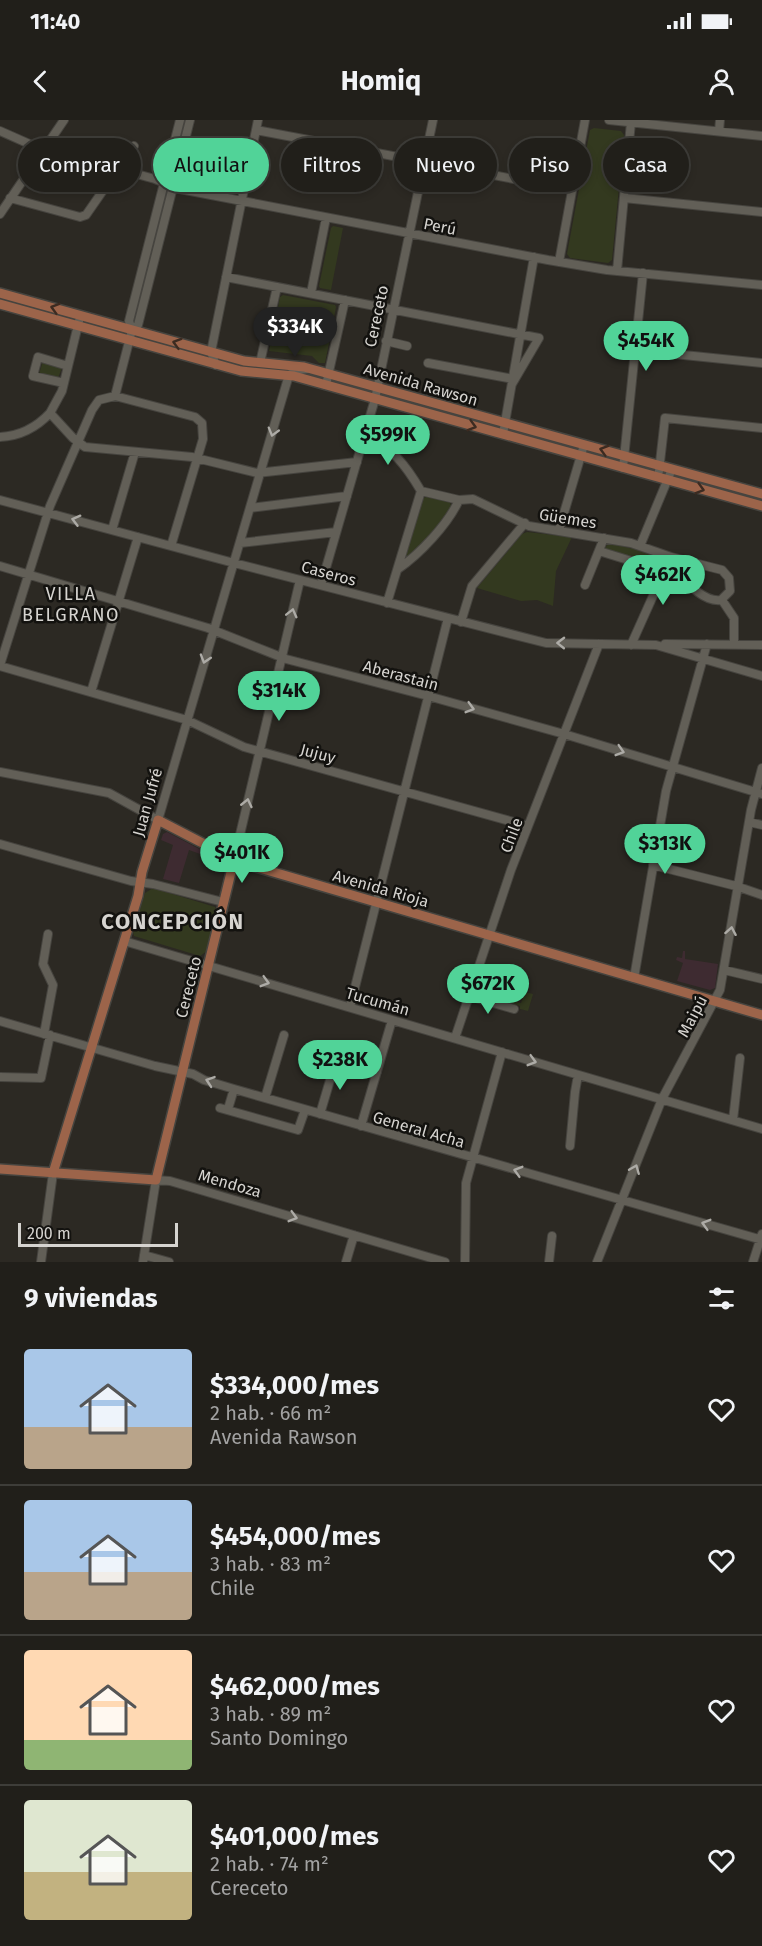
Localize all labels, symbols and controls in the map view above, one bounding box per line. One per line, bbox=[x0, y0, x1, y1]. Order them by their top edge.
text: 11:40 bbox=[30, 8, 81, 35]
icon: back bbox=[24, 65, 57, 98]
text: Homiq bbox=[341, 65, 421, 97]
icon: person bbox=[705, 65, 738, 98]
chip: Comprar bbox=[18, 138, 141, 192]
chip: Alquilar bbox=[153, 138, 269, 192]
chip: Filtros bbox=[281, 138, 382, 192]
chip: Nuevo bbox=[394, 138, 497, 192]
chip: Piso bbox=[509, 138, 591, 192]
chip: Casa bbox=[603, 138, 689, 192]
street label: Perú bbox=[422, 214, 458, 239]
street label: Cereceto bbox=[361, 283, 392, 349]
one-way arrow bbox=[50, 303, 61, 315]
pin: $334K bbox=[253, 307, 337, 358]
text: $334K bbox=[267, 314, 323, 338]
pin: $454K bbox=[604, 321, 688, 372]
text: $454K bbox=[618, 328, 674, 352]
one-way arrow bbox=[172, 338, 183, 350]
street label: Avenida Rawson bbox=[362, 359, 480, 410]
pin: $599K bbox=[346, 415, 430, 466]
one-way arrow bbox=[467, 418, 477, 431]
text: $599K bbox=[360, 422, 416, 446]
one-way arrow bbox=[268, 426, 280, 437]
one-way arrow bbox=[600, 445, 610, 458]
one-way arrow bbox=[695, 482, 705, 494]
street label: Güemes bbox=[538, 505, 598, 532]
one-way arrow bbox=[71, 515, 81, 528]
pin: $462K bbox=[621, 555, 705, 606]
street label: Caseros bbox=[299, 557, 358, 590]
text: $462K bbox=[635, 562, 691, 586]
district label: VILLA BELGRANO bbox=[22, 583, 120, 626]
one-way arrow bbox=[285, 608, 298, 618]
one-way arrow bbox=[557, 637, 566, 649]
one-way arrow bbox=[200, 653, 212, 664]
street label: Aberastain bbox=[361, 656, 441, 695]
pin: $314K bbox=[237, 671, 321, 722]
text: $314K bbox=[252, 678, 306, 702]
one-way arrow bbox=[465, 700, 475, 713]
street label: Jujuy bbox=[298, 740, 338, 767]
one-way arrow bbox=[614, 744, 625, 756]
street label: Juan Jufré bbox=[129, 766, 166, 839]
one-way arrow bbox=[240, 798, 253, 808]
street label: Chile bbox=[496, 815, 527, 855]
pin: $313K bbox=[623, 824, 707, 875]
text: $313K bbox=[638, 831, 692, 855]
pin: $401K bbox=[200, 833, 284, 884]
text: $401K bbox=[214, 840, 270, 864]
street label: Avenida Rioja bbox=[331, 866, 431, 911]
district label: CONCEPCIÓN bbox=[101, 908, 245, 935]
one-way arrow bbox=[724, 927, 736, 936]
street label: Cereceto bbox=[172, 954, 205, 1020]
pin: $672K bbox=[446, 964, 530, 1015]
text: $672K bbox=[461, 971, 515, 995]
one-way arrow bbox=[259, 975, 270, 987]
street label: Tucumán bbox=[344, 983, 412, 1020]
street label: Maipú bbox=[674, 992, 711, 1040]
pin: $238K bbox=[298, 1040, 382, 1091]
text: $238K bbox=[312, 1047, 368, 1071]
one-way arrow bbox=[526, 1054, 537, 1066]
one-way arrow bbox=[205, 1076, 216, 1089]
street label: General Acha bbox=[371, 1107, 467, 1152]
one-way arrow bbox=[628, 1164, 640, 1175]
street label: Mendoza bbox=[196, 1165, 264, 1202]
one-way arrow bbox=[513, 1166, 524, 1178]
one-way arrow bbox=[287, 1210, 298, 1222]
one-way arrow bbox=[701, 1219, 712, 1231]
scale bar bbox=[18, 1220, 178, 1248]
text: 200 m bbox=[27, 1224, 71, 1243]
icon: filters bbox=[705, 1282, 738, 1315]
text: 9 viviendas bbox=[24, 1283, 158, 1314]
text: $334,000/mes bbox=[210, 1370, 379, 1401]
icon: home bbox=[72, 1373, 144, 1445]
icon: heart bbox=[705, 1393, 738, 1426]
text: 2 hab. · 66 m² bbox=[210, 1401, 331, 1425]
text: Avenida Rawson bbox=[210, 1425, 357, 1449]
text: $454,000/mes bbox=[210, 1521, 380, 1552]
icon: home bbox=[72, 1524, 144, 1596]
icon: heart bbox=[705, 1544, 738, 1577]
text: 3 hab. · 83 m² bbox=[210, 1552, 331, 1576]
text: Chile bbox=[210, 1576, 255, 1600]
text: $462,000/mes bbox=[210, 1671, 380, 1702]
icon: home bbox=[72, 1674, 144, 1746]
icon: heart bbox=[705, 1694, 738, 1727]
text: 3 hab. · 89 m² bbox=[210, 1702, 331, 1726]
text: Santo Domingo bbox=[210, 1726, 348, 1750]
text: $401,000/mes bbox=[210, 1821, 379, 1852]
icon: home bbox=[72, 1824, 144, 1896]
icon: heart bbox=[705, 1844, 738, 1877]
text: 2 hab. · 74 m² bbox=[210, 1852, 329, 1876]
text: Cereceto bbox=[210, 1876, 288, 1900]

